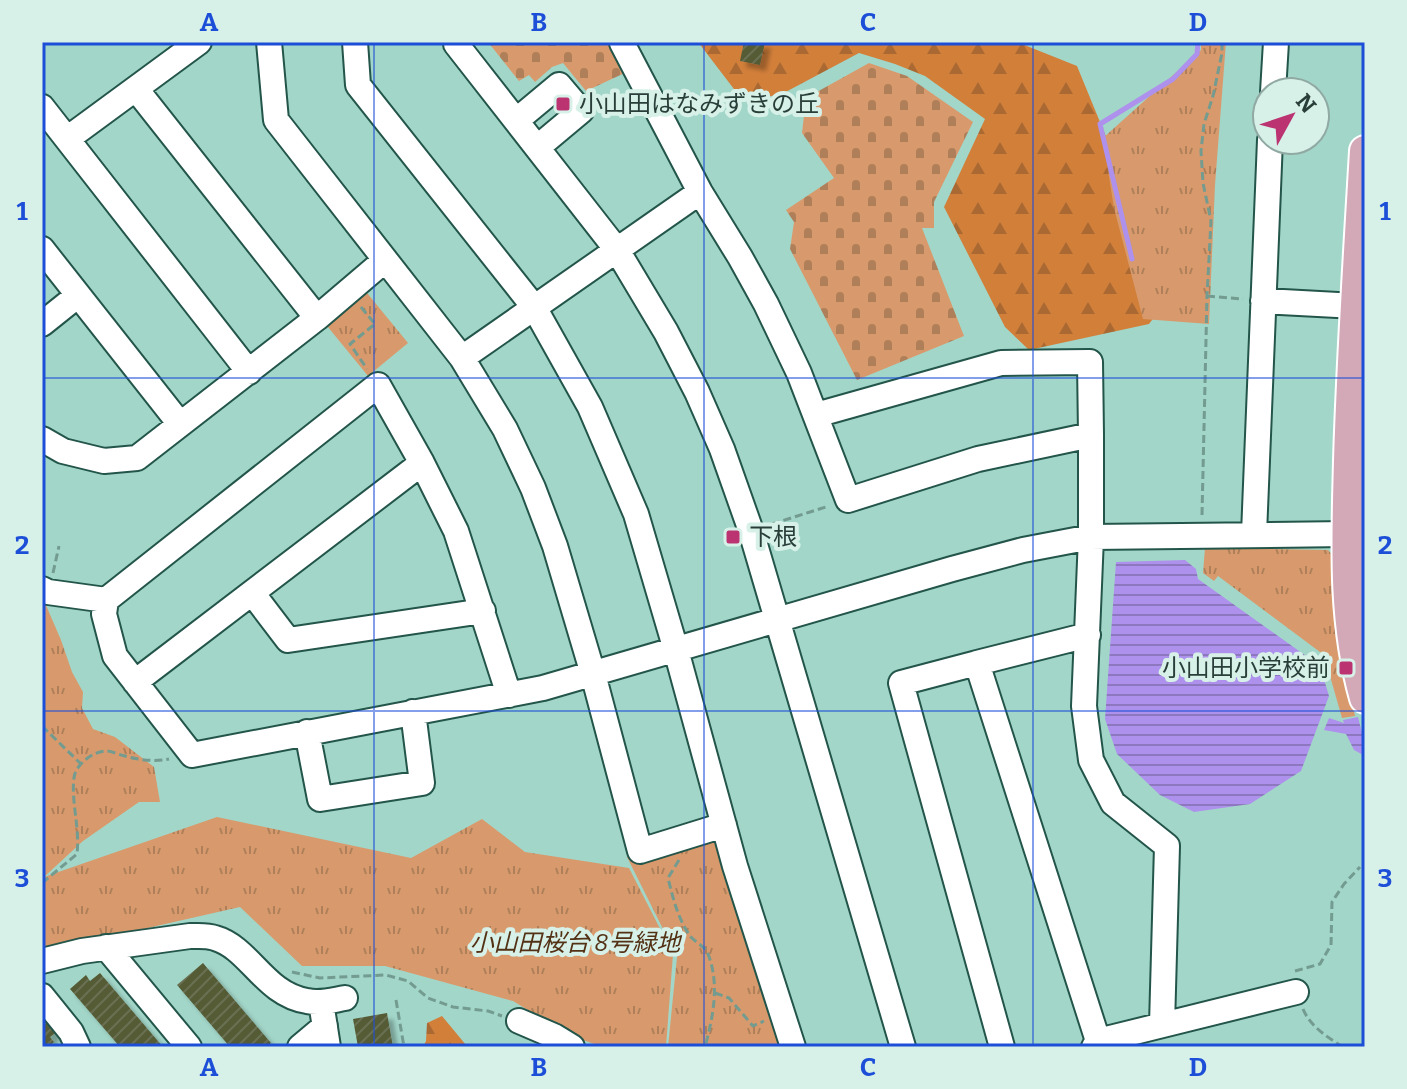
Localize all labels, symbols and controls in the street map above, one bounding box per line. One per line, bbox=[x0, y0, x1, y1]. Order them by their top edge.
text: A bbox=[200, 7, 219, 38]
text: B bbox=[531, 7, 547, 38]
text: C bbox=[860, 7, 876, 38]
text: D bbox=[1189, 7, 1207, 38]
north arrow bbox=[1251, 76, 1331, 156]
text: N bbox=[1290, 88, 1322, 119]
place label: 小山田はなみずきの丘 bbox=[579, 90, 819, 118]
marker: 小山田はなみずきの丘 bbox=[554, 95, 572, 113]
text: 1 bbox=[16, 196, 28, 227]
text: 1 bbox=[1379, 196, 1391, 227]
place label: 下根 bbox=[749, 523, 797, 551]
marker: 下根 bbox=[724, 528, 742, 546]
text: 2 bbox=[15, 530, 29, 561]
text: 2 bbox=[1378, 530, 1392, 561]
place label: 小山田小学校前 bbox=[1162, 654, 1330, 682]
marker: 小山田小学校前 bbox=[1337, 659, 1355, 677]
text: 3 bbox=[15, 863, 29, 894]
text: 3 bbox=[1378, 863, 1392, 894]
park label: 小山田桜台 8号緑地 bbox=[470, 929, 683, 957]
text: A bbox=[200, 1052, 219, 1083]
text: B bbox=[531, 1052, 547, 1083]
text: C bbox=[860, 1052, 876, 1083]
text: D bbox=[1189, 1052, 1207, 1083]

